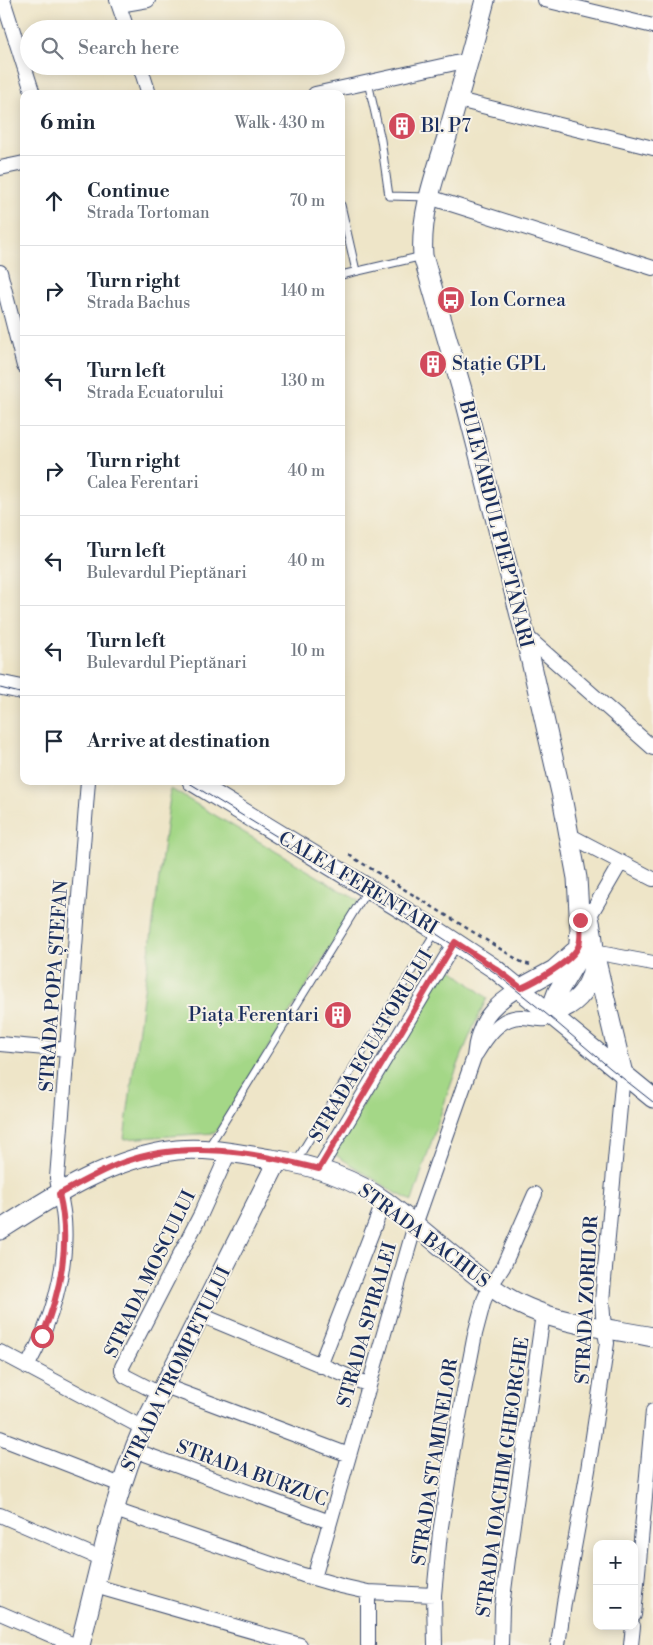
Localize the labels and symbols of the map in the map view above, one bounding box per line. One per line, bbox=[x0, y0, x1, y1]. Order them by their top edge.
building icon: Bl. P7 bbox=[387, 111, 417, 141]
place label: Bl. P7 bbox=[420, 114, 471, 138]
bus stop icon: Ion Cornea bbox=[436, 285, 466, 315]
place label: Ion Cornea bbox=[470, 288, 566, 312]
building icon: Stație GPL bbox=[418, 349, 448, 379]
place label: Stație GPL bbox=[452, 352, 546, 376]
street label: BULEVARDUL PIEPTĂNARI bbox=[453, 397, 539, 650]
street label: CALEA FERENTARI bbox=[274, 826, 442, 940]
street label: STRADA POPA ȘTEFAN bbox=[35, 879, 73, 1093]
route end bbox=[569, 909, 592, 932]
street label: STRADA ECUATORULUI bbox=[304, 945, 438, 1147]
building icon: Piața Ferentari bbox=[323, 1000, 353, 1030]
place label: Piața Ferentari bbox=[188, 1003, 319, 1027]
street label: STRADA BACHUS bbox=[353, 1179, 495, 1293]
street label: STRADA MOSCULUI bbox=[99, 1186, 201, 1362]
street label: STRADA ZORILOR bbox=[571, 1214, 603, 1385]
street label: STRADA SPIRALEI bbox=[332, 1240, 402, 1410]
street label: STRADA TROMPETULUI bbox=[116, 1263, 236, 1475]
route start bbox=[31, 1325, 54, 1348]
street label: STRADA IOACHIM GHEORGHE bbox=[471, 1335, 535, 1619]
street label: STRADA STAMINELOR bbox=[407, 1356, 463, 1567]
street label: STRADA BURZUC bbox=[173, 1435, 331, 1511]

